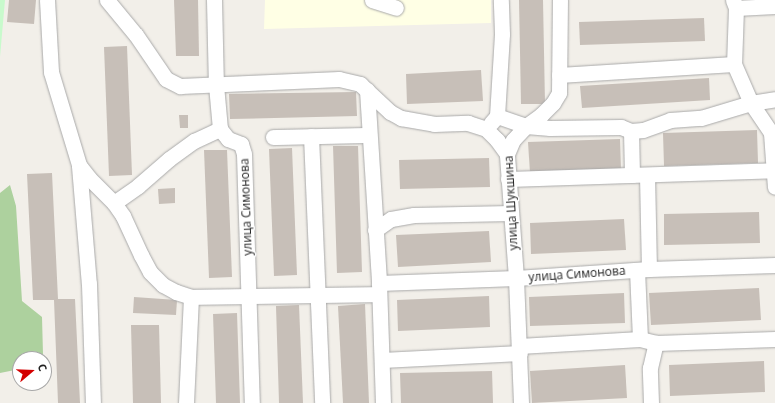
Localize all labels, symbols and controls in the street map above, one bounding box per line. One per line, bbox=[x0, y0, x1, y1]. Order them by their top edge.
street label: улица Шукшина bbox=[501, 155, 521, 251]
street label: улица Симонова bbox=[237, 158, 255, 256]
street label: улица Симонова bbox=[528, 263, 626, 285]
north arrow bbox=[12, 351, 52, 391]
text: С bbox=[35, 361, 51, 373]

